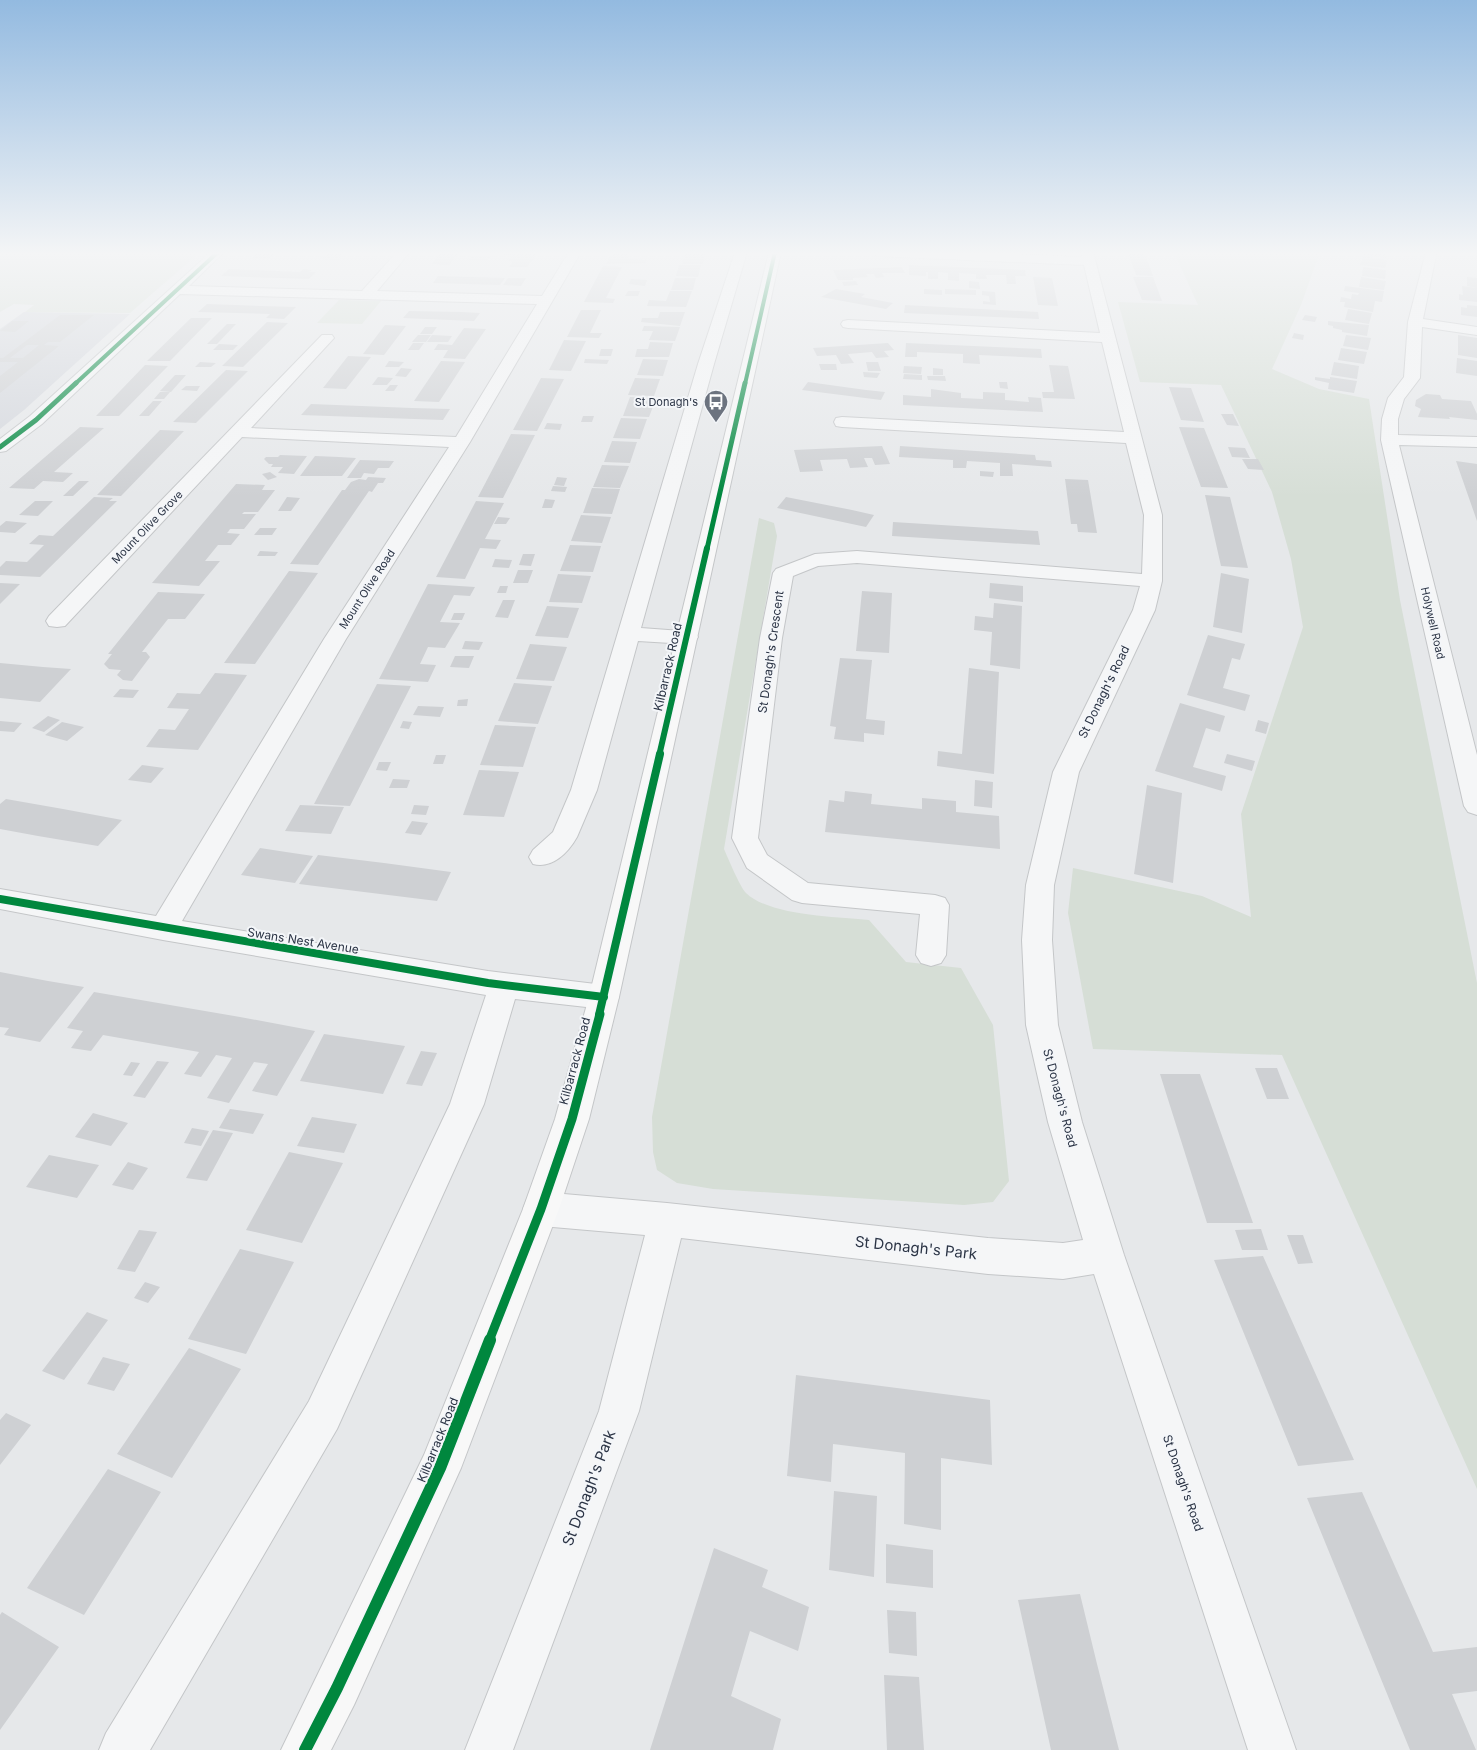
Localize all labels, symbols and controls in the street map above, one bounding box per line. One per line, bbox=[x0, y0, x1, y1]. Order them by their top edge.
bus stop icon: St Donagh's bbox=[703, 389, 729, 423]
place label: St Donagh's bbox=[635, 395, 698, 409]
street label: Mount Olive Grove bbox=[108, 487, 186, 567]
street label: Mount Olive Road bbox=[336, 547, 398, 631]
street label: Holywell Road bbox=[1418, 585, 1448, 661]
street label: St Donagh's Crescent bbox=[754, 590, 787, 714]
street label: Kilbarrack Road bbox=[650, 621, 685, 712]
street label: St Donagh's Road bbox=[1075, 643, 1133, 741]
street label: Swans Nest Avenue bbox=[246, 924, 360, 957]
street label: Kilbarrack Road bbox=[556, 1015, 593, 1106]
street label: St Donagh's Road bbox=[1040, 1047, 1081, 1149]
street label: St Donagh's Park bbox=[854, 1232, 979, 1263]
street label: Kilbarrack Road bbox=[414, 1395, 461, 1484]
street label: St Donagh's Park bbox=[558, 1426, 620, 1548]
street label: St Donagh's Road bbox=[1160, 1432, 1207, 1533]

